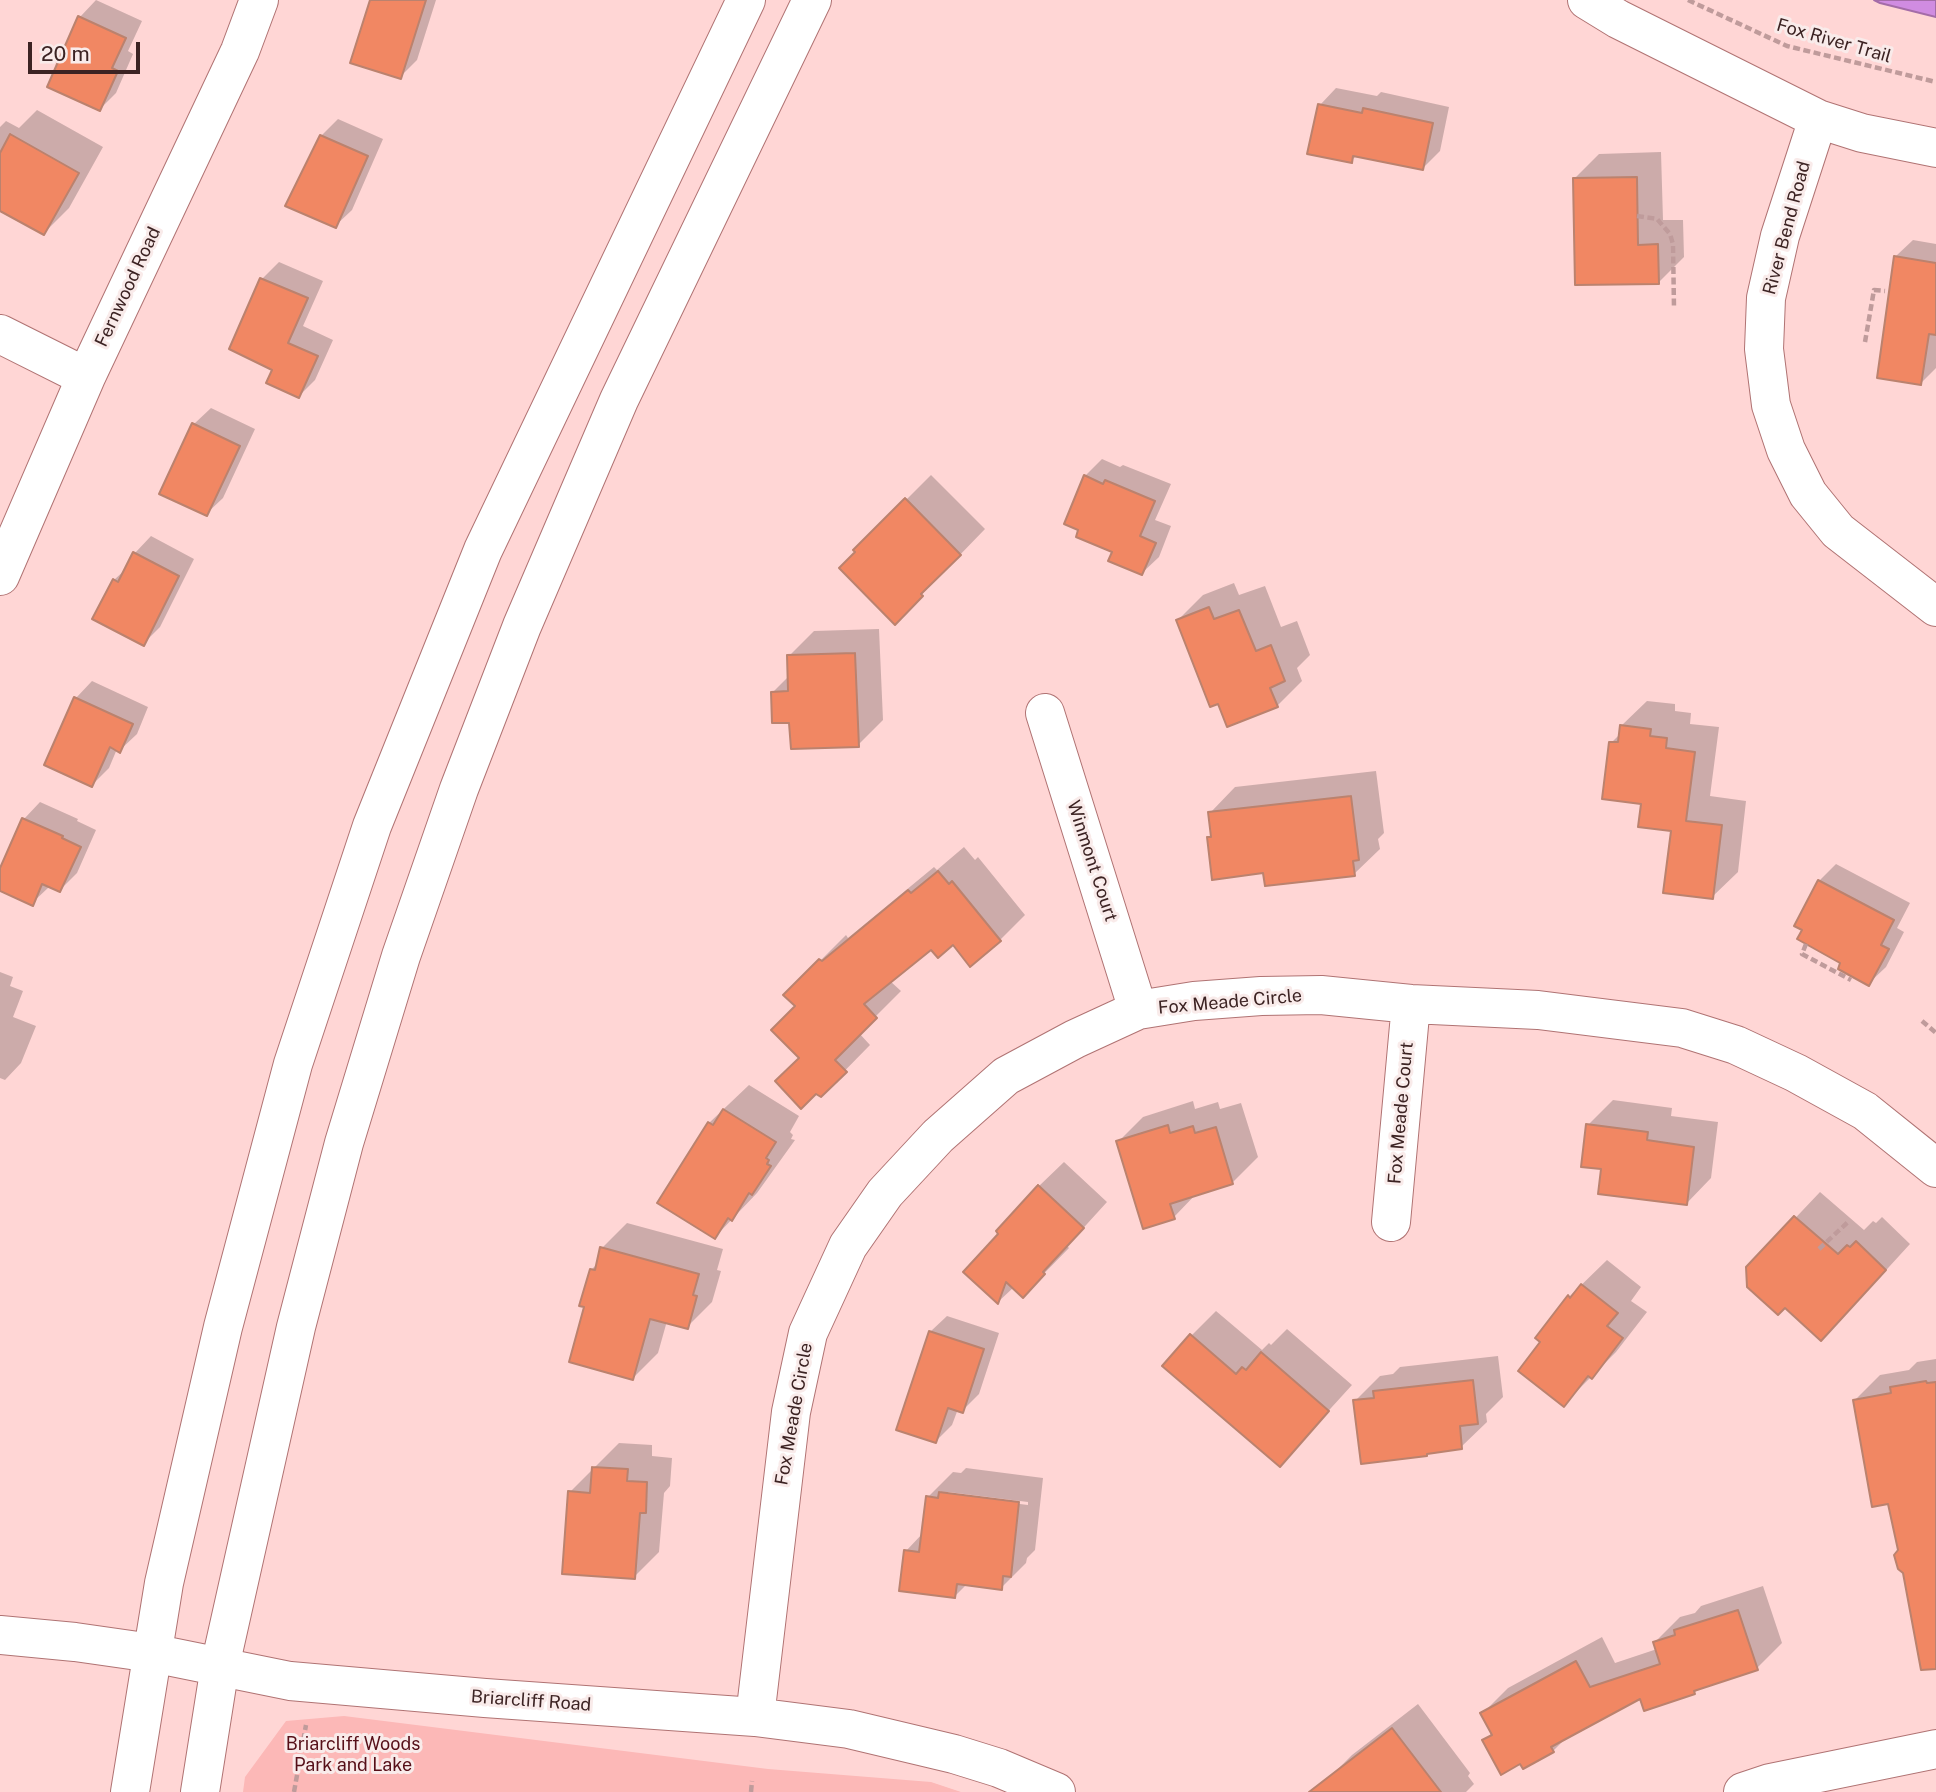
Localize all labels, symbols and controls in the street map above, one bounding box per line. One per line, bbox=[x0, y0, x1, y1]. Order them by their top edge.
street label: Fox River Trail bbox=[1774, 14, 1894, 68]
scale bar bbox=[32, 28, 144, 72]
text: 20 m bbox=[41, 41, 90, 66]
street label: River Bend Road bbox=[1759, 159, 1815, 297]
street label: Fernwood Road bbox=[91, 224, 165, 350]
street label: Winmont Court bbox=[1062, 798, 1122, 924]
street label: Fox Meade Circle bbox=[1157, 985, 1303, 1019]
street label: Fox Meade Court bbox=[1384, 1041, 1418, 1185]
street label: Fox Meade Circle bbox=[771, 1341, 817, 1487]
street label: Briarcliff Road bbox=[470, 1686, 592, 1716]
park label: Briarcliff Woods Park and Lake bbox=[286, 1733, 420, 1776]

